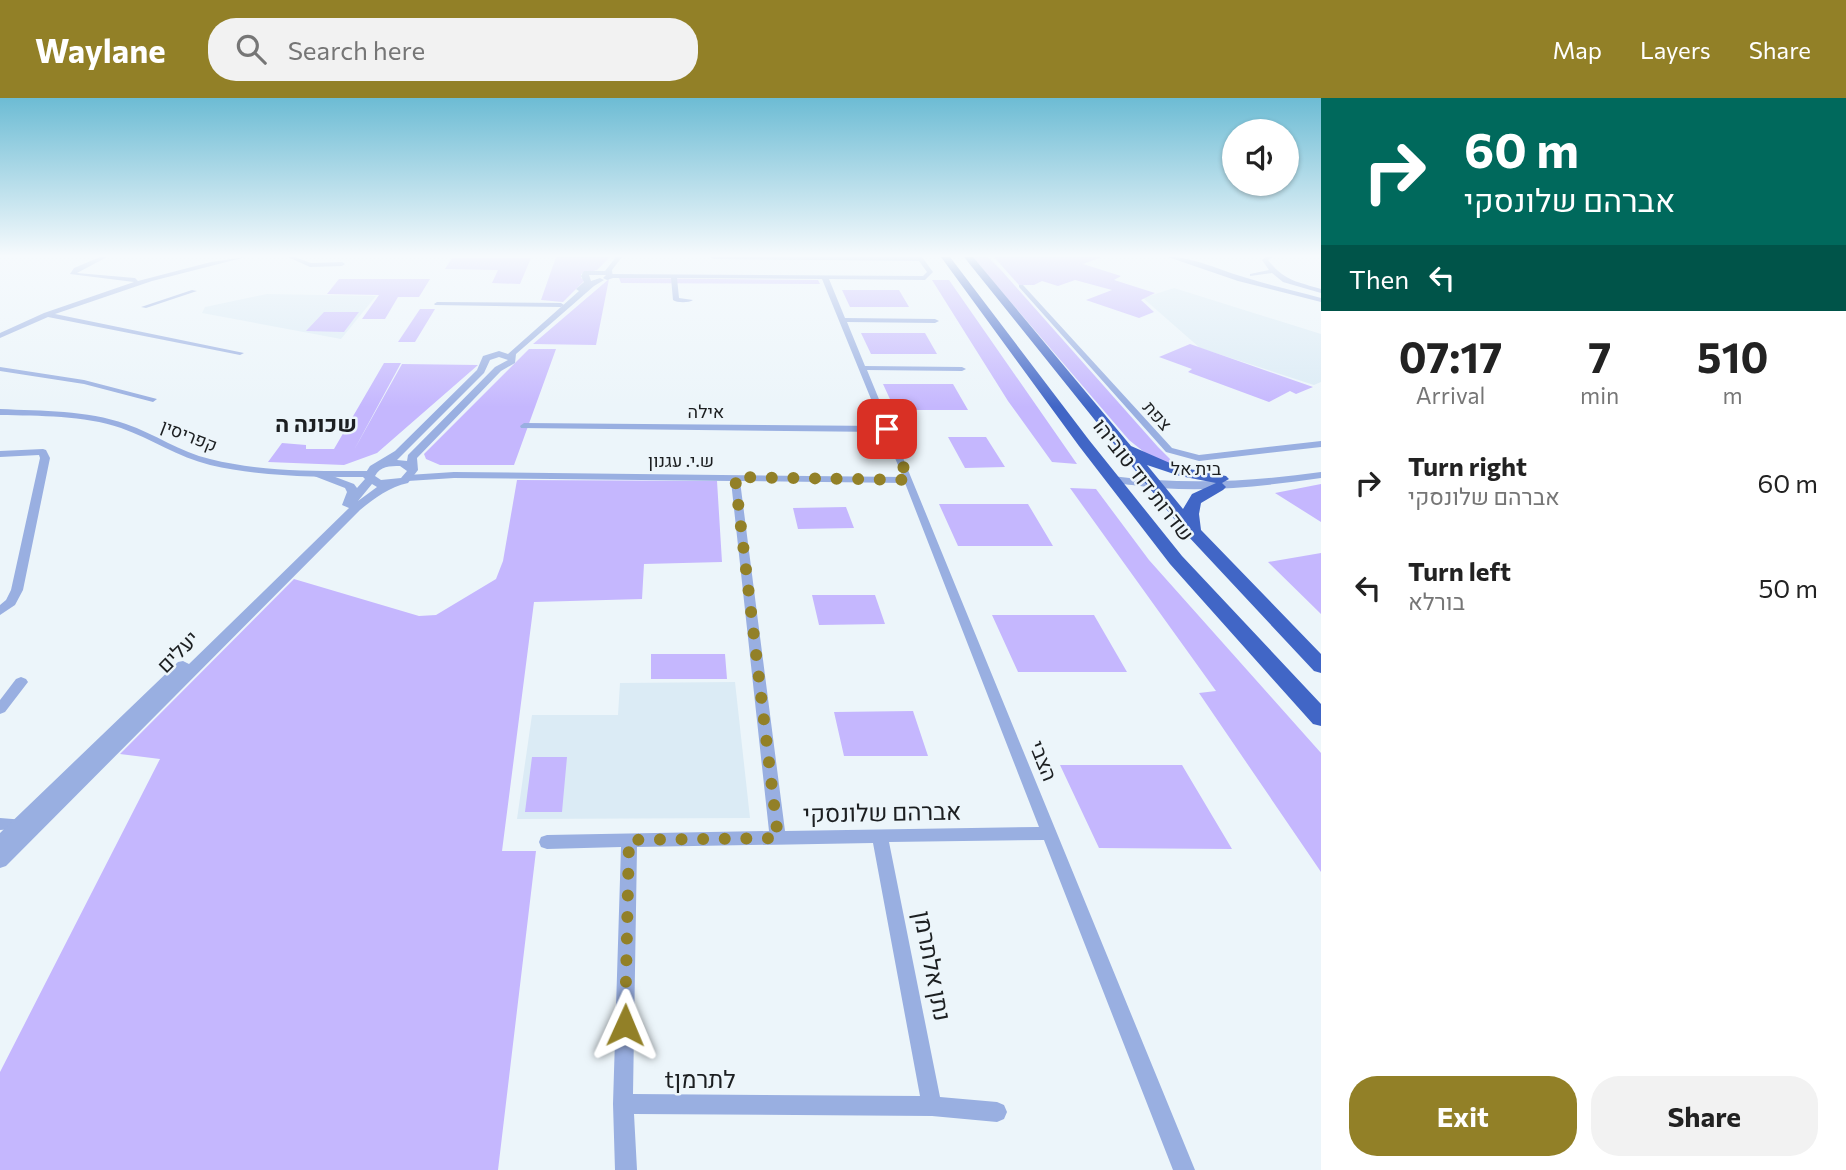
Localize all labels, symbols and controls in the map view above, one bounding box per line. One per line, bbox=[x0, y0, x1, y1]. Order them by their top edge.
search box bbox=[208, 18, 698, 81]
text: Waylane bbox=[35, 29, 166, 70]
icon: search bbox=[232, 30, 270, 68]
text: Search here bbox=[288, 34, 425, 65]
text: Map bbox=[1553, 35, 1602, 64]
text: Layers bbox=[1640, 35, 1711, 64]
text: Share bbox=[1749, 35, 1811, 64]
text: 60 m bbox=[1464, 118, 1579, 178]
map controls bbox=[1222, 119, 1299, 196]
button: sound bbox=[1222, 119, 1299, 196]
icon: right bbox=[1349, 126, 1440, 217]
text: אברהם שלונסקי bbox=[1464, 179, 1675, 219]
icon: left bbox=[1423, 259, 1461, 297]
text: Then bbox=[1349, 263, 1409, 294]
text: 07:17 bbox=[1399, 330, 1502, 382]
text: 7 bbox=[1588, 330, 1611, 382]
text: 510 bbox=[1697, 330, 1768, 382]
text: Arrival bbox=[1416, 381, 1485, 409]
text: min bbox=[1580, 381, 1619, 409]
text: m bbox=[1723, 381, 1743, 409]
street label: צפת bbox=[1139, 396, 1177, 435]
pin bbox=[857, 399, 917, 459]
street label: אילה bbox=[688, 400, 724, 422]
district label: שכונה ה bbox=[275, 409, 357, 437]
icon: arrive bbox=[868, 410, 906, 448]
street label: שדרות דוד טוביהו bbox=[1089, 413, 1200, 545]
street label: קפריסין bbox=[158, 414, 221, 456]
street label: ש.י. עגנון bbox=[648, 449, 714, 471]
text: Turn right bbox=[1408, 450, 1527, 481]
street label: בית אל bbox=[1171, 457, 1222, 479]
icon: right bbox=[1349, 464, 1387, 502]
text: 60 m bbox=[1758, 467, 1818, 498]
text: אברהם שלונסקי bbox=[1408, 482, 1560, 510]
text: Turn left bbox=[1408, 555, 1511, 586]
icon: left bbox=[1349, 569, 1387, 607]
text: 50 m bbox=[1758, 572, 1818, 603]
text: בורלא bbox=[1408, 587, 1465, 615]
street label: יעלים bbox=[151, 625, 203, 677]
street label: הצבי bbox=[1025, 737, 1064, 784]
street label: אברהם שלונסקי bbox=[803, 796, 961, 827]
street label: נתן אלתרמן bbox=[909, 908, 958, 1023]
position arrow bbox=[588, 988, 662, 1062]
street label: tלתרמן bbox=[664, 1064, 736, 1093]
button: Exit bbox=[1349, 1076, 1577, 1156]
button: Share bbox=[1591, 1076, 1818, 1156]

